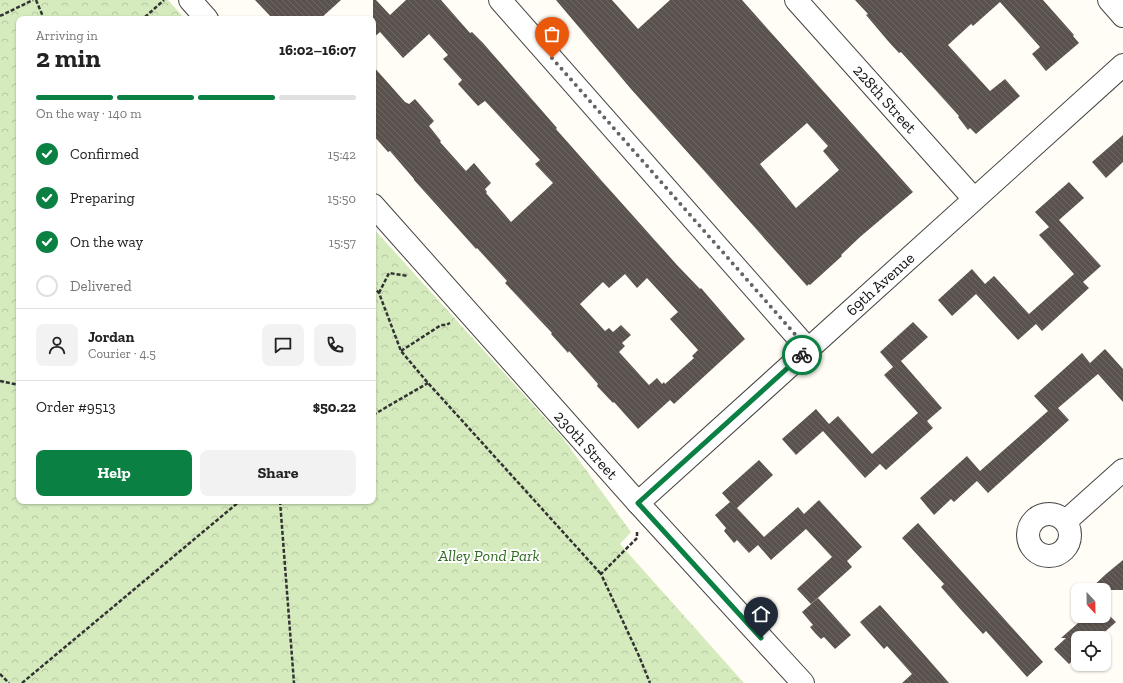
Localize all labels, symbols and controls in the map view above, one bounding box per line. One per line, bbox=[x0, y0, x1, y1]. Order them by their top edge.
pin bbox=[535, 17, 569, 58]
icon: bag bbox=[541, 23, 563, 45]
text: Arriving in bbox=[36, 28, 98, 43]
text: 16:02–16:07 bbox=[279, 41, 356, 59]
text: 2 min bbox=[36, 42, 101, 74]
street label: 228th Street bbox=[849, 61, 921, 137]
text: On the way · 140 m bbox=[36, 106, 141, 121]
icon: check bbox=[36, 143, 58, 165]
text: Confirmed bbox=[70, 145, 139, 163]
text: 15:42 bbox=[328, 147, 356, 162]
icon: check bbox=[36, 187, 58, 209]
text: Preparing bbox=[70, 189, 135, 207]
text: 15:50 bbox=[327, 191, 356, 206]
icon: check bbox=[36, 231, 58, 253]
text: On the way bbox=[70, 233, 143, 251]
text: 15:57 bbox=[329, 235, 356, 250]
street label: 69th Avenue bbox=[842, 248, 918, 320]
text: Delivered bbox=[70, 277, 132, 295]
button: person bbox=[36, 324, 78, 366]
button: chat bbox=[262, 324, 304, 366]
button: phone bbox=[314, 324, 356, 366]
text: Jordan bbox=[88, 328, 134, 346]
courier bbox=[782, 335, 822, 375]
icon: bike bbox=[791, 344, 813, 366]
text: Courier · 4.5 bbox=[88, 346, 156, 361]
text: Order #9513 bbox=[36, 398, 116, 416]
text: $50.22 bbox=[313, 398, 356, 416]
street label: 230th Street bbox=[550, 407, 622, 483]
button: Help bbox=[36, 450, 192, 496]
button: Share bbox=[200, 450, 356, 496]
park label: Alley Pond Park bbox=[437, 546, 540, 565]
north arrow bbox=[1071, 583, 1111, 623]
map controls bbox=[1071, 583, 1111, 671]
pin bbox=[744, 597, 778, 638]
icon: home bbox=[750, 603, 772, 625]
button: locate bbox=[1071, 631, 1111, 671]

